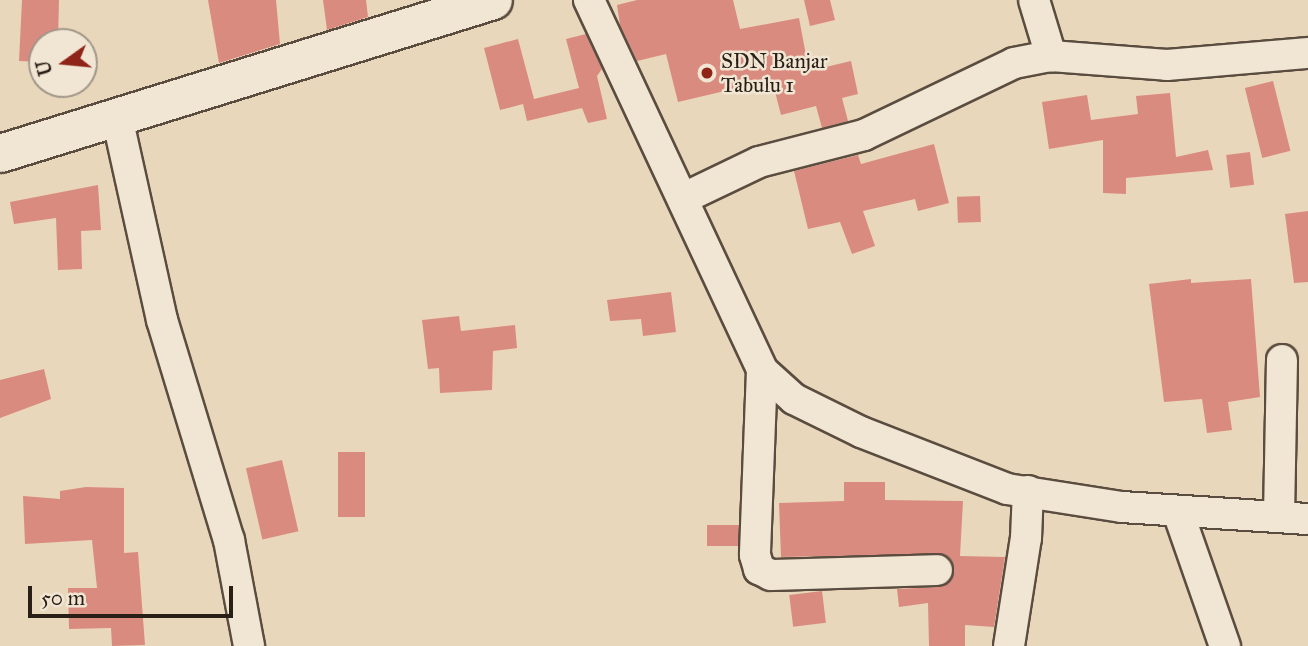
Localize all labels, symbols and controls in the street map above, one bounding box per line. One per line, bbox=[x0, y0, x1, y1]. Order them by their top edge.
north arrow bbox=[28, 28, 98, 98]
place label: SDN Banjar Tabulu 1 bbox=[721, 48, 828, 98]
text: U bbox=[31, 58, 57, 78]
marker: SDN Banjar Tabulu 1 bbox=[699, 65, 715, 81]
scale bar bbox=[32, 572, 236, 616]
text: 50 m bbox=[41, 585, 85, 611]

